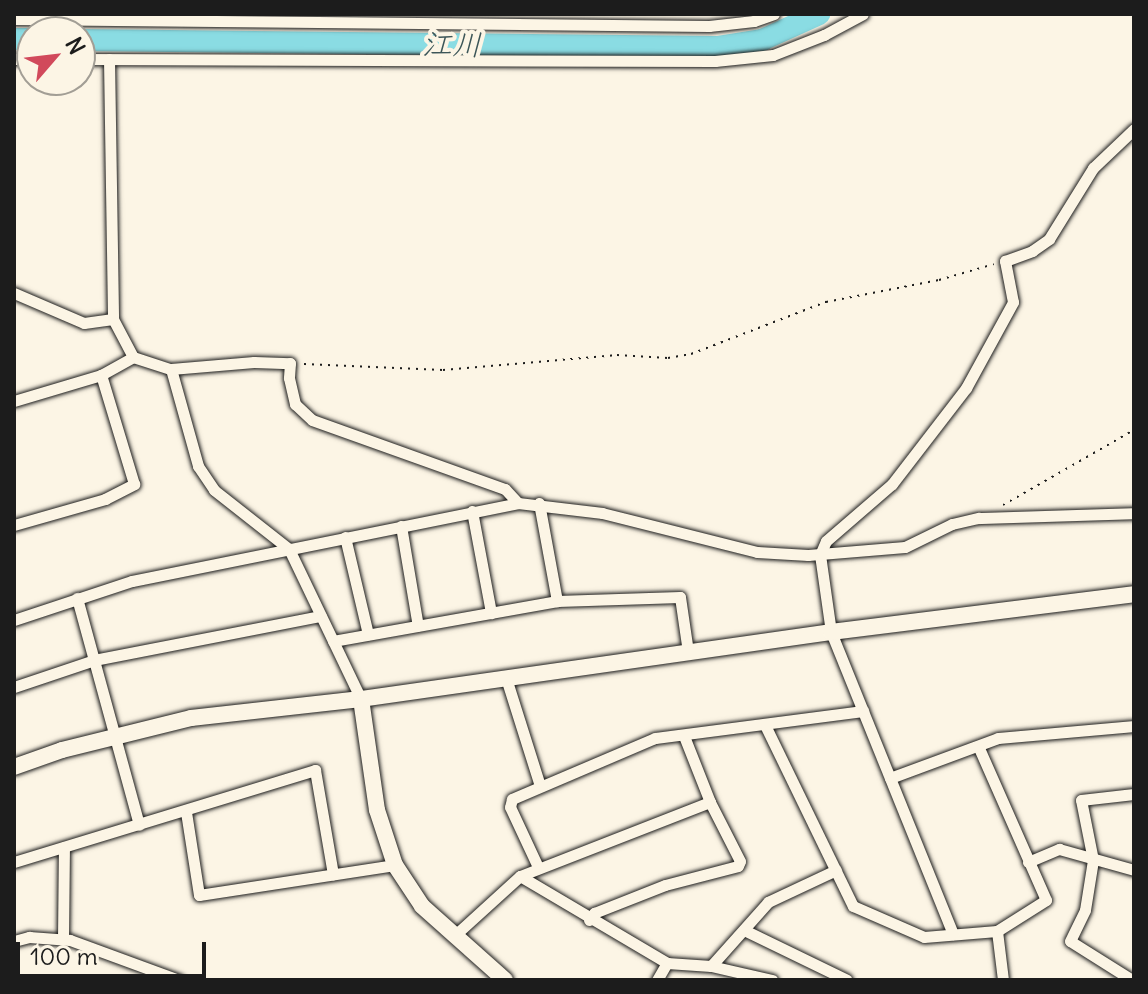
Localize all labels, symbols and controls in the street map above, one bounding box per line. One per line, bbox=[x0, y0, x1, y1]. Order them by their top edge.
north arrow bbox=[16, 16, 96, 96]
water label: 江川 bbox=[422, 25, 482, 63]
text: N bbox=[59, 32, 91, 59]
scale bar bbox=[20, 926, 210, 976]
text: 100 m bbox=[30, 941, 98, 971]

